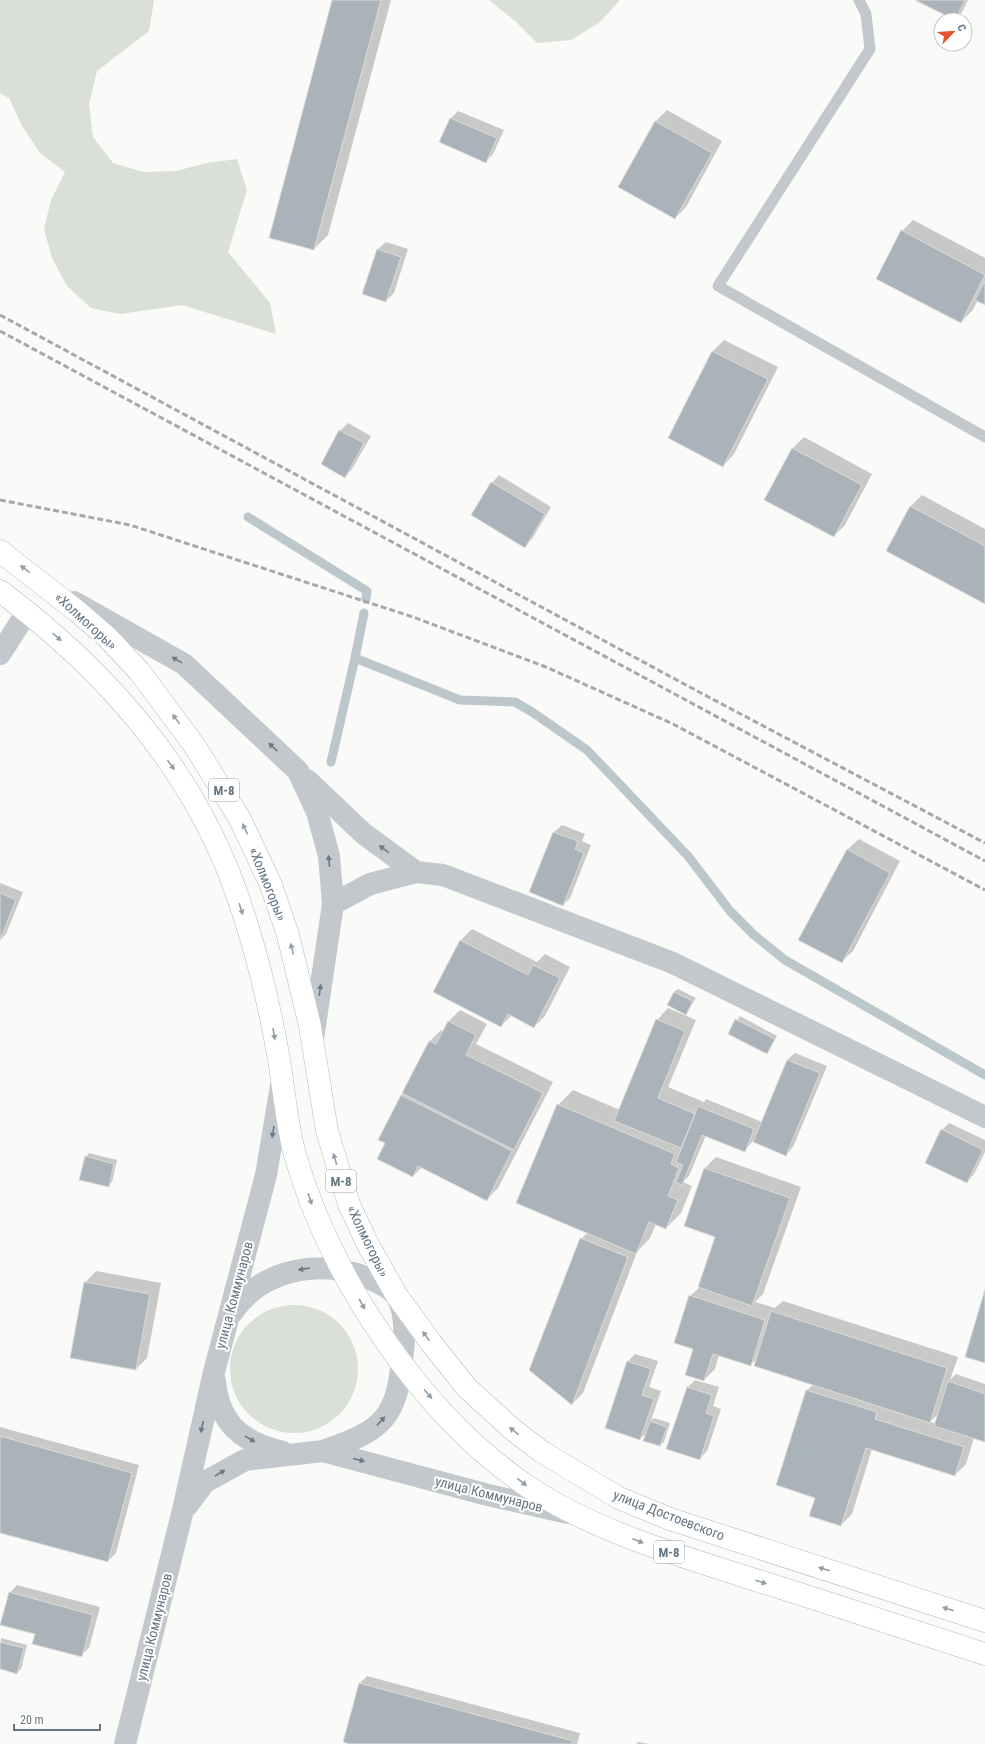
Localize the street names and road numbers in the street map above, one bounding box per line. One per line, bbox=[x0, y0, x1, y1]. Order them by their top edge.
street label: «Холмогоры» bbox=[52, 589, 120, 653]
road number: М-8 bbox=[209, 779, 239, 801]
street label: «Холмогоры» bbox=[246, 845, 290, 923]
road number: М-8 bbox=[326, 1170, 356, 1192]
street label: «Холмогоры» bbox=[344, 1202, 392, 1280]
street label: улица Коммунаров bbox=[212, 1240, 256, 1350]
street label: улица Коммунаров bbox=[433, 1473, 545, 1515]
street label: улица Достоевского bbox=[611, 1486, 727, 1544]
road number: М-8 bbox=[654, 1541, 684, 1563]
street label: улица Коммунаров bbox=[133, 1571, 175, 1683]

